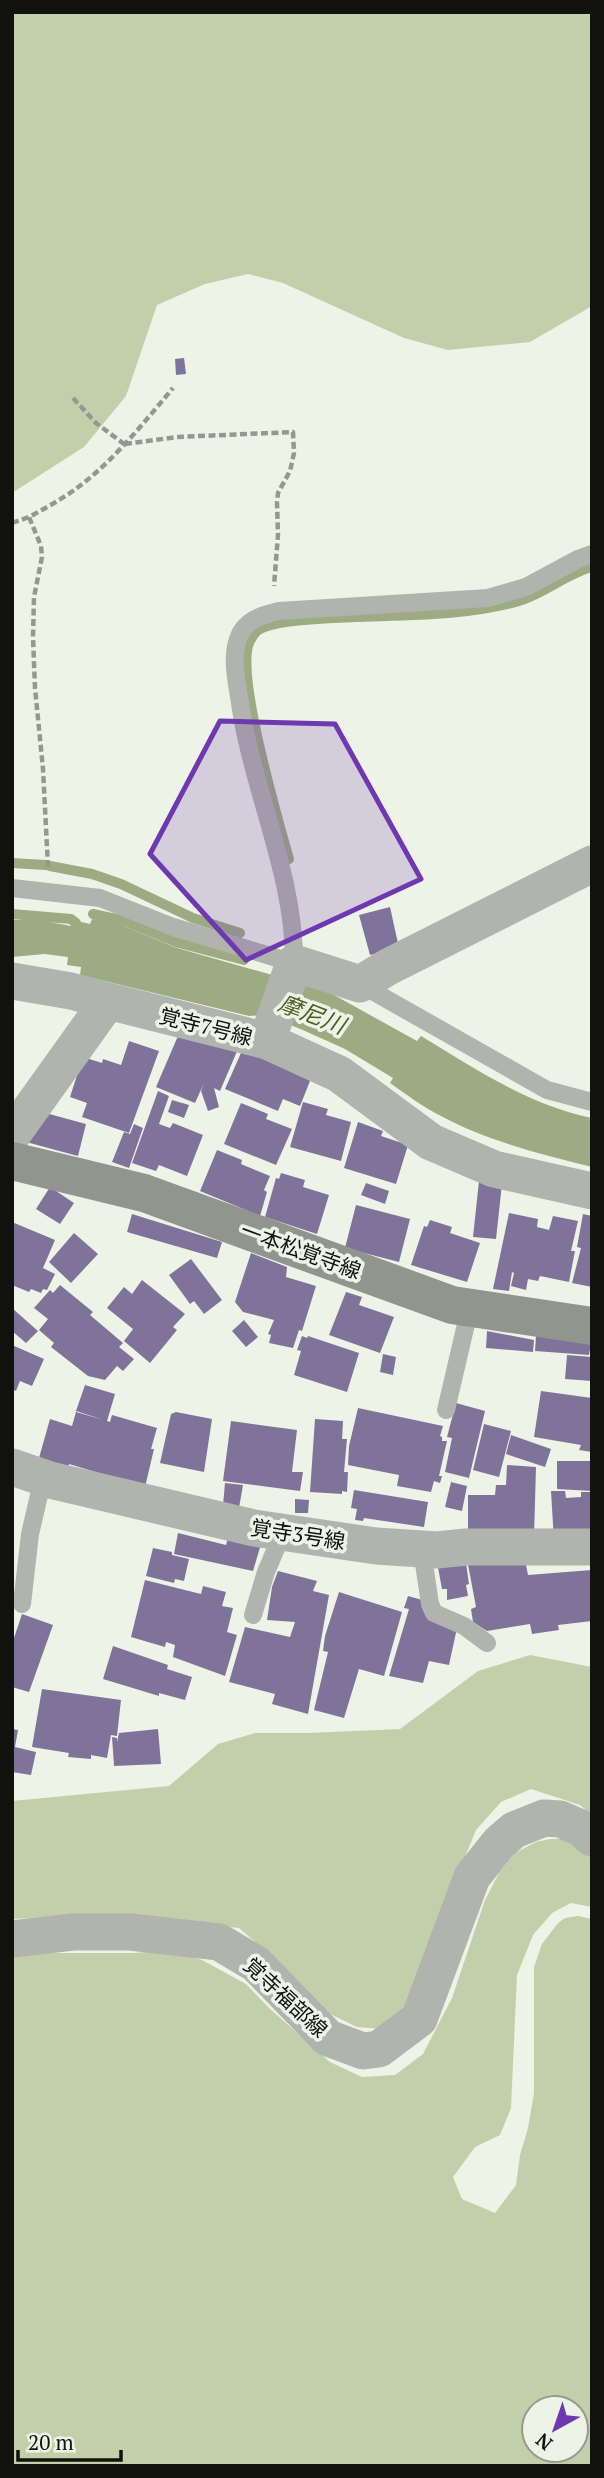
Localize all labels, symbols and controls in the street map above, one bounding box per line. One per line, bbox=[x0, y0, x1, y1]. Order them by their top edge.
water label: 摩尼川 bbox=[274, 987, 353, 1042]
street label: 覚寺7号線 bbox=[156, 1001, 256, 1051]
street label: 一本松覚寺線 bbox=[237, 1215, 365, 1285]
street label: 覚寺3号線 bbox=[249, 1513, 347, 1555]
street label: 覚寺福部線 bbox=[238, 1951, 334, 2043]
north arrow bbox=[520, 2394, 590, 2464]
scale bar bbox=[18, 2418, 121, 2462]
text: 20 m bbox=[28, 2428, 74, 2456]
text: N bbox=[530, 2428, 557, 2457]

